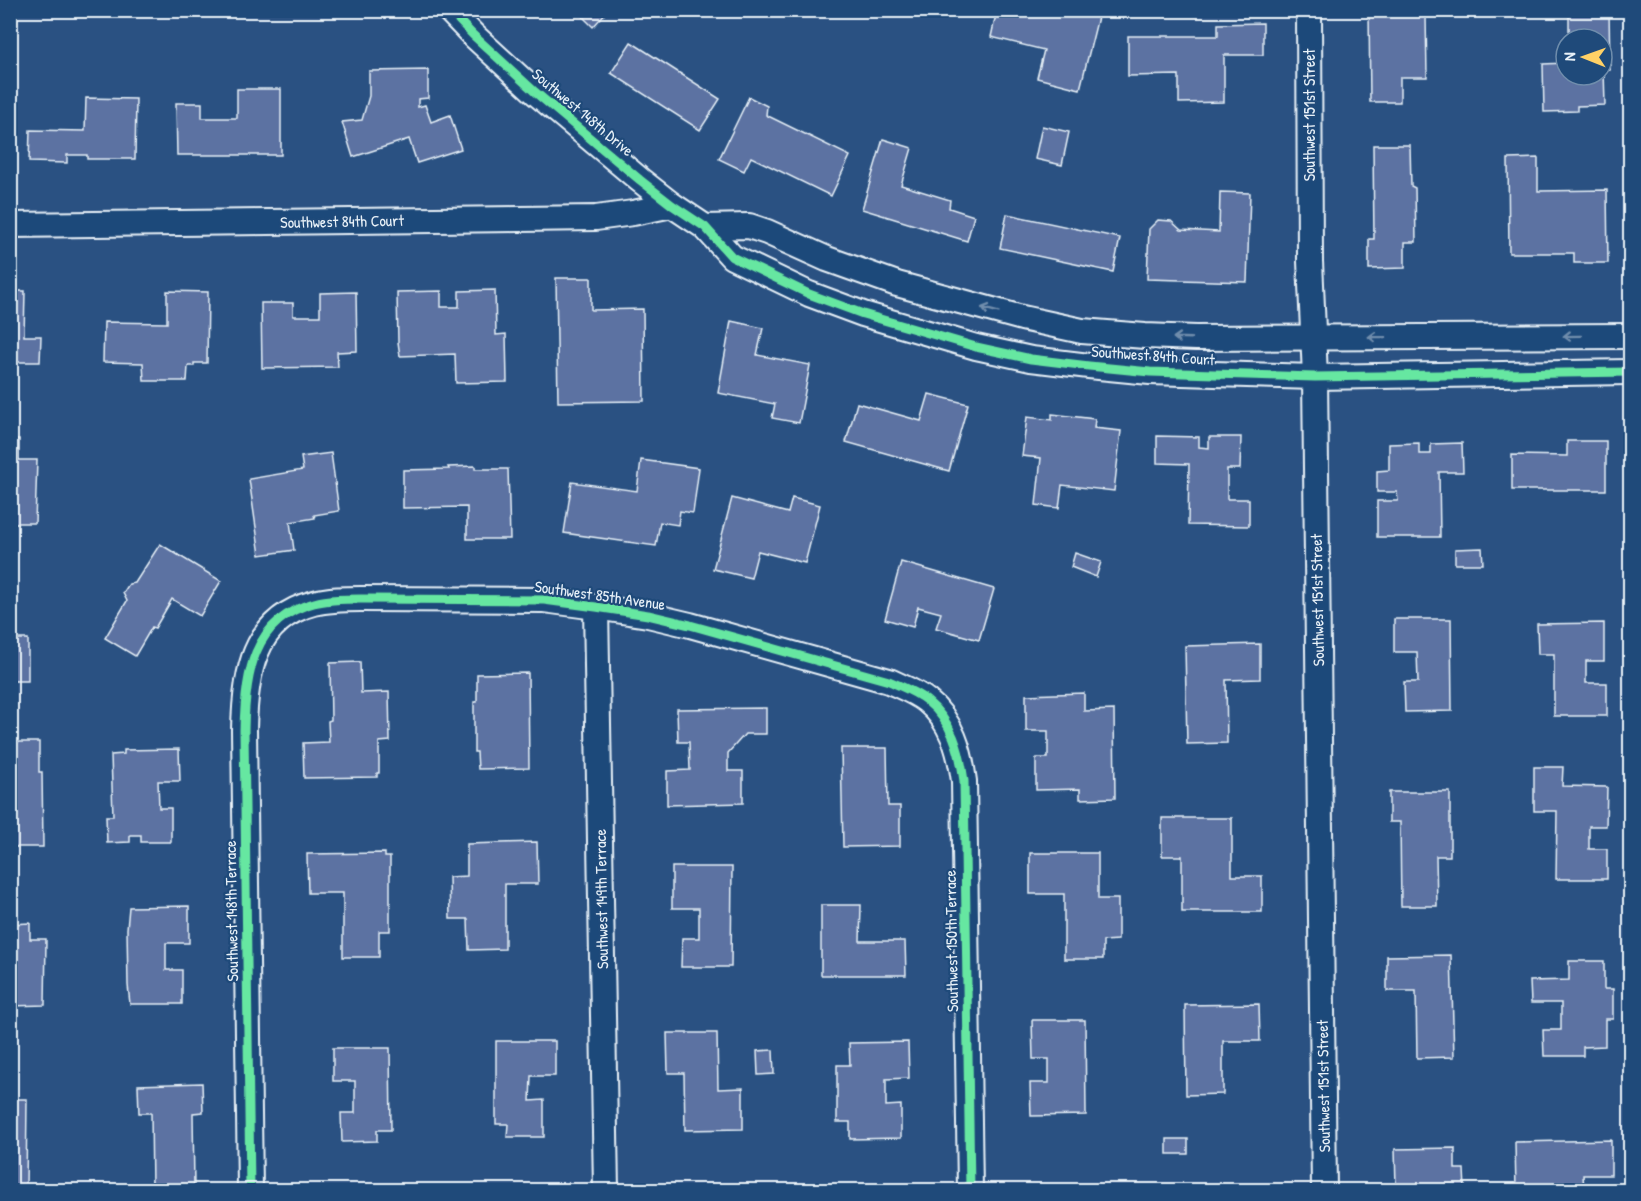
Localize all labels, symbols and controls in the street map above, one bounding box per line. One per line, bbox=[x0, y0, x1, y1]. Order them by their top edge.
north arrow bbox=[1554, 27, 1614, 87]
street label: Southwest 151st Street bbox=[1298, 48, 1320, 181]
text: N bbox=[1558, 52, 1580, 61]
street label: Southwest 148th Drive bbox=[528, 63, 639, 161]
street label: Southwest 84th Court bbox=[280, 209, 404, 233]
one-way arrow bbox=[981, 303, 1000, 315]
one-way arrow bbox=[1368, 331, 1388, 343]
one-way arrow bbox=[1563, 331, 1583, 342]
one-way arrow bbox=[1173, 332, 1193, 343]
street label: Southwest 84th Court bbox=[1091, 340, 1216, 370]
street label: Southwest 151st Street bbox=[1305, 533, 1329, 666]
street label: Southwest 85th Avenue bbox=[533, 575, 667, 615]
street label: Southwest 149th Terrace bbox=[589, 828, 613, 969]
street label: Southwest 148th Terrace bbox=[219, 840, 243, 982]
street label: Southwest 150th Terrace bbox=[939, 869, 963, 1012]
street label: Southwest 151st Street bbox=[1311, 1019, 1335, 1152]

